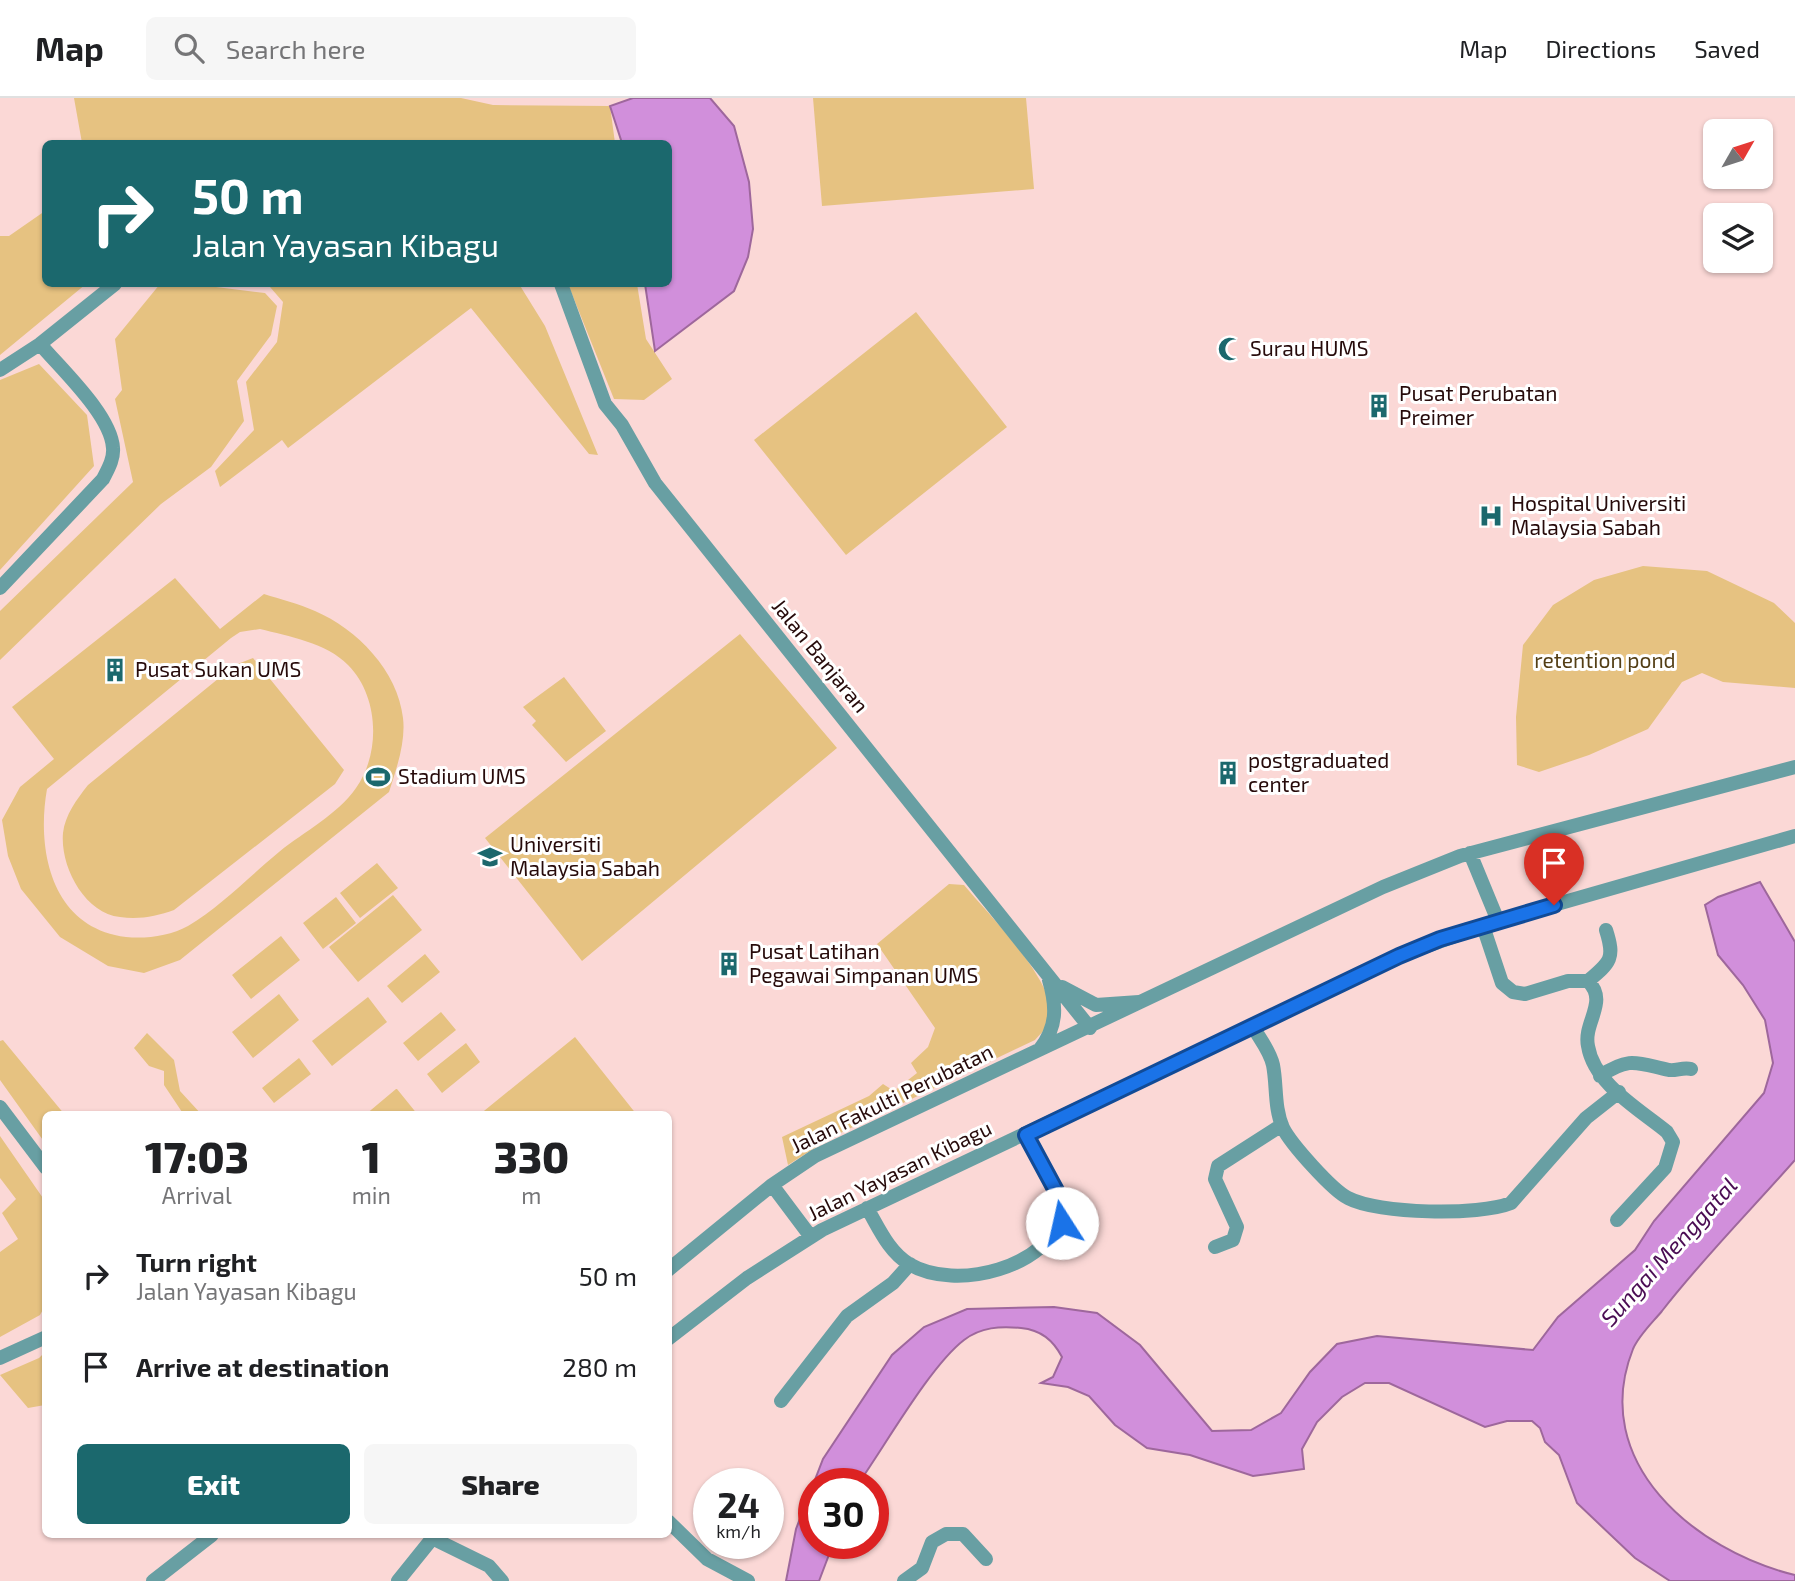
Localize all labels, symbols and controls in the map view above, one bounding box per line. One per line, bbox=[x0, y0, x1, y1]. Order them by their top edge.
search box bbox=[146, 17, 636, 80]
text: Map bbox=[35, 28, 104, 68]
icon: search bbox=[170, 29, 208, 67]
text: Search here bbox=[226, 33, 365, 64]
text: Map bbox=[1459, 34, 1507, 63]
text: Directions bbox=[1545, 34, 1656, 63]
text: Saved bbox=[1694, 34, 1760, 63]
north arrow bbox=[1703, 119, 1773, 189]
map controls bbox=[1703, 119, 1773, 273]
text: 50 m bbox=[192, 165, 304, 224]
icon: right bbox=[77, 168, 168, 259]
button: layers bbox=[1703, 203, 1773, 273]
text: Jalan Yayasan Kibagu bbox=[192, 225, 499, 263]
mosque icon: Surau HUMS bbox=[1216, 335, 1244, 363]
place label: Surau HUMS bbox=[1250, 335, 1369, 360]
place label: Pusat Perubatan Preimer bbox=[1399, 380, 1557, 429]
building icon: Pusat Perubatan Preimer bbox=[1365, 392, 1393, 420]
place label: Hospital Universiti Malaysia Sabah bbox=[1511, 490, 1686, 539]
hospital icon: Hospital Universiti Malaysia Sabah bbox=[1477, 502, 1505, 530]
street label: Jalan Banjaran bbox=[767, 593, 875, 718]
park label: retention pond bbox=[1534, 647, 1676, 672]
building icon: Pusat Sukan UMS bbox=[101, 656, 129, 684]
place label: Pusat Sukan UMS bbox=[135, 656, 301, 681]
place label: postgraduated center bbox=[1248, 747, 1389, 796]
building icon: postgraduated center bbox=[1214, 759, 1242, 787]
sports icon: Stadium UMS bbox=[364, 763, 392, 791]
place label: Stadium UMS bbox=[398, 763, 526, 788]
place label: Universiti Malaysia Sabah bbox=[510, 831, 660, 880]
pin bbox=[1524, 833, 1584, 905]
school or university icon: Universiti Malaysia Sabah bbox=[476, 843, 504, 871]
icon: arrive bbox=[1535, 844, 1573, 882]
place label: Pusat Latihan Pegawai Simpanan UMS bbox=[749, 938, 978, 987]
building icon: Pusat Latihan Pegawai Simpanan UMS bbox=[715, 950, 743, 978]
street label: Jalan Fakulti Perubatan bbox=[786, 1038, 996, 1157]
street label: Jalan Yayasan Kibagu bbox=[803, 1114, 995, 1225]
text: 17:03 bbox=[145, 1131, 249, 1181]
text: 1 bbox=[362, 1131, 381, 1181]
text: 330 bbox=[494, 1131, 569, 1181]
water label: Sungai Menggatal bbox=[1594, 1171, 1742, 1331]
text: Arrival bbox=[162, 1181, 232, 1209]
text: min bbox=[352, 1181, 391, 1209]
text: m bbox=[521, 1181, 542, 1209]
position arrow bbox=[1025, 1186, 1099, 1260]
text: Turn right bbox=[136, 1246, 257, 1277]
icon: right bbox=[77, 1257, 115, 1295]
text: 50 m bbox=[579, 1260, 637, 1291]
text: Jalan Yayasan Kibagu bbox=[136, 1277, 357, 1305]
icon: arrive bbox=[77, 1348, 115, 1386]
text: Arrive at destination bbox=[136, 1351, 389, 1382]
text: 280 m bbox=[562, 1351, 637, 1382]
button: Exit bbox=[77, 1444, 350, 1524]
button: Share bbox=[364, 1444, 637, 1524]
speed limit sign: 30 bbox=[798, 1468, 889, 1559]
text: 24 bbox=[717, 1483, 760, 1525]
text: km/h bbox=[716, 1520, 761, 1542]

